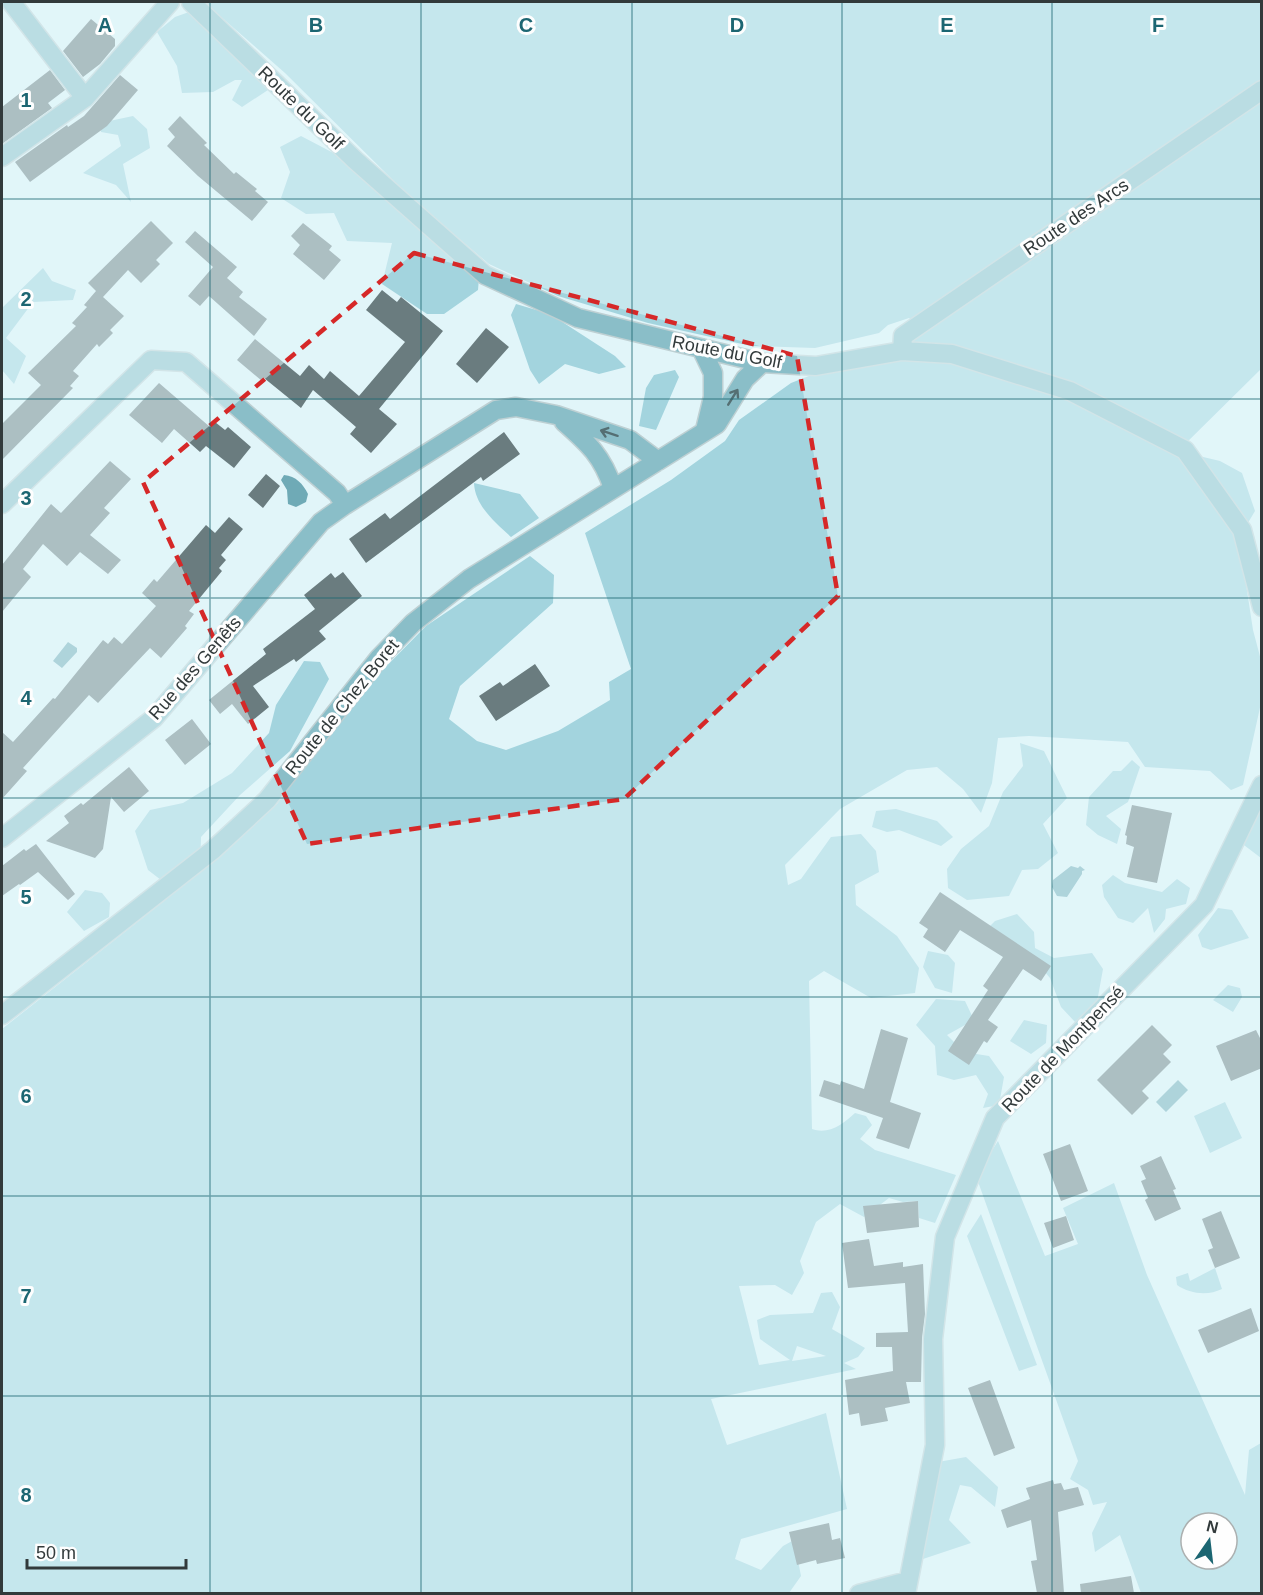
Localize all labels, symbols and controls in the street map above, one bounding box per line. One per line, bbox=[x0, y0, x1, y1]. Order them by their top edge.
text: A bbox=[98, 14, 112, 36]
text: B bbox=[309, 14, 323, 36]
text: C bbox=[519, 14, 533, 36]
text: D bbox=[730, 14, 744, 36]
text: E bbox=[940, 14, 954, 36]
text: F bbox=[1152, 14, 1164, 36]
street label: Route du Golf bbox=[254, 62, 349, 154]
text: 1 bbox=[20, 89, 32, 111]
street label: Route des Arcs bbox=[1020, 175, 1132, 259]
text: 2 bbox=[20, 288, 32, 310]
street label: Route du Golf bbox=[671, 332, 784, 373]
one-way arrow bbox=[728, 389, 740, 406]
one-way arrow bbox=[600, 426, 619, 437]
text: 3 bbox=[20, 487, 32, 509]
street label: Rue des Genêts bbox=[145, 612, 245, 724]
street label: Route de Chez Boret bbox=[281, 635, 403, 779]
text: 4 bbox=[20, 687, 32, 709]
text: 5 bbox=[20, 886, 32, 908]
street label: Route de Montpensé bbox=[998, 982, 1128, 1116]
text: 6 bbox=[20, 1085, 32, 1107]
text: 7 bbox=[20, 1285, 32, 1307]
text: 8 bbox=[20, 1484, 32, 1506]
north arrow bbox=[1179, 1511, 1239, 1571]
text: N bbox=[1205, 1517, 1220, 1537]
scale bar bbox=[27, 1532, 186, 1570]
text: 50 m bbox=[36, 1543, 76, 1563]

